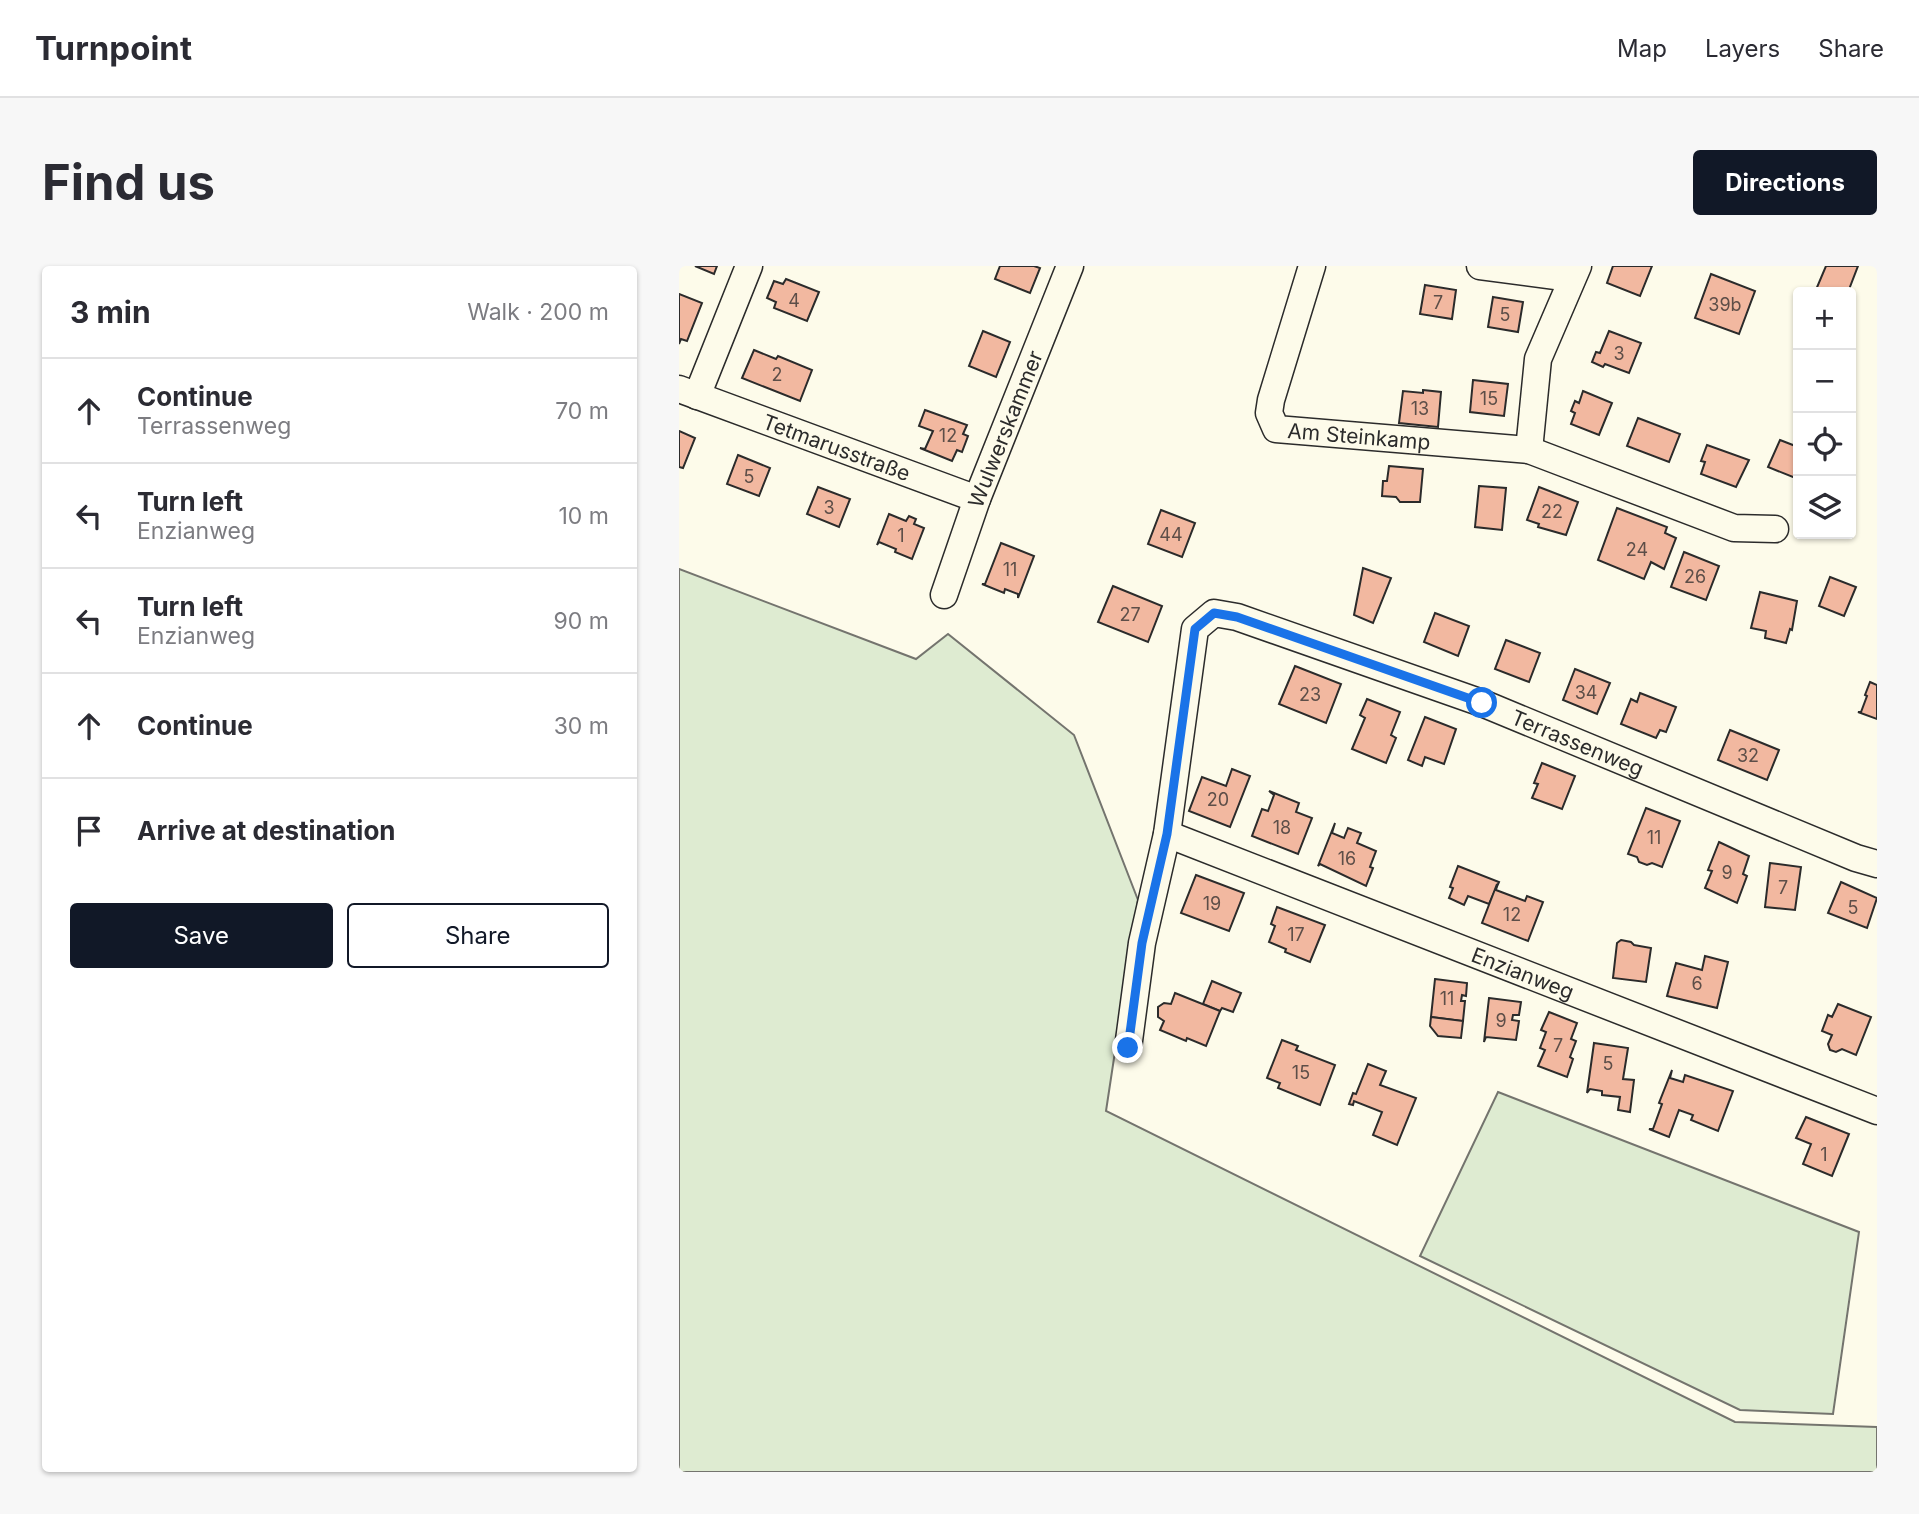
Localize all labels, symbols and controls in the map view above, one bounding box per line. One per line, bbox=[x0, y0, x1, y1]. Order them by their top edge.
text: Turnpoint bbox=[35, 28, 192, 68]
text: Map bbox=[1617, 34, 1667, 63]
text: Layers bbox=[1705, 34, 1780, 63]
text: Share bbox=[1818, 34, 1884, 63]
button: Directions bbox=[1693, 150, 1877, 215]
text: Find us bbox=[42, 153, 215, 212]
map controls bbox=[1793, 287, 1856, 539]
button: + bbox=[1793, 287, 1856, 350]
house number: 4 bbox=[788, 290, 800, 311]
house number: 7 bbox=[1433, 292, 1443, 313]
text: 3 min bbox=[70, 294, 151, 330]
house number: 39b bbox=[1708, 294, 1742, 315]
text: Walk · 200 m bbox=[467, 298, 609, 326]
house number: 5 bbox=[1500, 304, 1510, 325]
house number: 3 bbox=[1613, 343, 1625, 364]
street label: Wulwerskammer bbox=[962, 347, 1048, 511]
button: − bbox=[1793, 350, 1856, 413]
house number: 2 bbox=[772, 364, 782, 385]
text: Continue bbox=[137, 381, 253, 412]
house number: 15 bbox=[1480, 388, 1498, 409]
icon: ahead bbox=[70, 392, 108, 430]
text: 70 m bbox=[555, 397, 609, 425]
house number: 13 bbox=[1411, 398, 1429, 419]
street label: Tetmarusstraße bbox=[759, 409, 914, 486]
text: Terrassenweg bbox=[137, 412, 291, 440]
button: locate bbox=[1793, 413, 1856, 476]
street label: Am Steinkamp bbox=[1287, 418, 1431, 454]
house number: 12 bbox=[939, 425, 957, 446]
house number: 5 bbox=[744, 466, 754, 487]
button: layers bbox=[1793, 476, 1856, 539]
text: Turn left bbox=[137, 486, 243, 517]
icon: left bbox=[70, 497, 108, 535]
house number: 3 bbox=[823, 497, 835, 518]
house number: 22 bbox=[1541, 501, 1563, 522]
text: 10 m bbox=[559, 502, 609, 530]
text: Enzianweg bbox=[137, 517, 255, 545]
house number: 44 bbox=[1159, 524, 1183, 545]
house number: 1 bbox=[897, 525, 905, 546]
house number: 24 bbox=[1626, 539, 1648, 560]
house number: 11 bbox=[1003, 559, 1017, 580]
house number: 26 bbox=[1684, 566, 1706, 587]
text: Turn left bbox=[137, 591, 243, 622]
icon: left bbox=[70, 602, 108, 640]
house number: 27 bbox=[1119, 604, 1141, 625]
text: 90 m bbox=[554, 607, 609, 635]
text: Enzianweg bbox=[137, 622, 255, 650]
house number: 34 bbox=[1575, 682, 1597, 703]
house number: 23 bbox=[1299, 684, 1321, 705]
route start bbox=[1466, 687, 1497, 718]
street label: Terrassenweg bbox=[1508, 704, 1647, 781]
icon: ahead bbox=[70, 707, 108, 745]
text: Continue bbox=[137, 710, 253, 741]
text: 30 m bbox=[554, 712, 609, 740]
house number: 32 bbox=[1737, 745, 1759, 766]
house number: 20 bbox=[1207, 789, 1229, 810]
icon: arrive bbox=[70, 812, 108, 850]
text: Arrive at destination bbox=[137, 815, 396, 846]
house number: 18 bbox=[1273, 817, 1291, 838]
house number: 11 bbox=[1647, 827, 1661, 848]
house number: 16 bbox=[1338, 848, 1356, 869]
house number: 9 bbox=[1721, 862, 1733, 883]
house number: 7 bbox=[1778, 877, 1788, 898]
house number: 19 bbox=[1203, 893, 1221, 914]
house number: 5 bbox=[1848, 897, 1858, 918]
button: Save bbox=[70, 903, 333, 968]
button: Share bbox=[347, 903, 609, 968]
house number: 12 bbox=[1503, 904, 1521, 925]
house number: 17 bbox=[1287, 924, 1305, 945]
street label: Enzianweg bbox=[1468, 942, 1578, 1004]
house number: 6 bbox=[1691, 973, 1703, 994]
house number: 11 bbox=[1440, 988, 1454, 1009]
house number: 9 bbox=[1495, 1010, 1507, 1031]
route end bbox=[1112, 1032, 1143, 1063]
house number: 7 bbox=[1553, 1035, 1563, 1056]
house number: 5 bbox=[1603, 1053, 1613, 1074]
house number: 15 bbox=[1292, 1062, 1310, 1083]
house number: 1 bbox=[1820, 1144, 1828, 1165]

